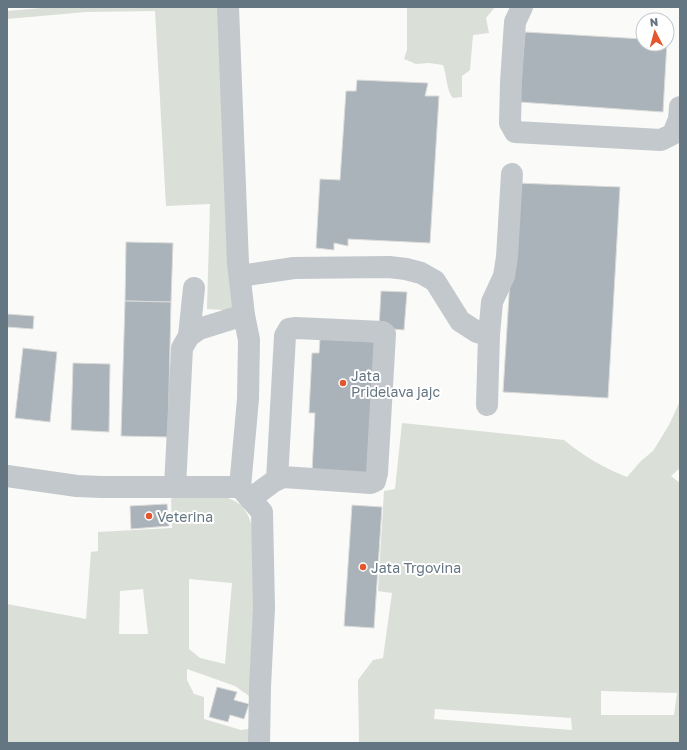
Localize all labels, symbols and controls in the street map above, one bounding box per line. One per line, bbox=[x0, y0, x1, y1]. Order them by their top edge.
north arrow bbox=[635, 12, 675, 52]
text: N bbox=[649, 15, 659, 28]
place label: Jata Pridelava jajc bbox=[351, 367, 440, 400]
marker: Jata Pridelava jajc bbox=[338, 378, 348, 388]
place label: Veterina bbox=[157, 508, 213, 525]
marker: Veterina bbox=[144, 511, 154, 521]
place label: Jata Trgovina bbox=[371, 559, 461, 576]
marker: Jata Trgovina bbox=[358, 562, 368, 572]

